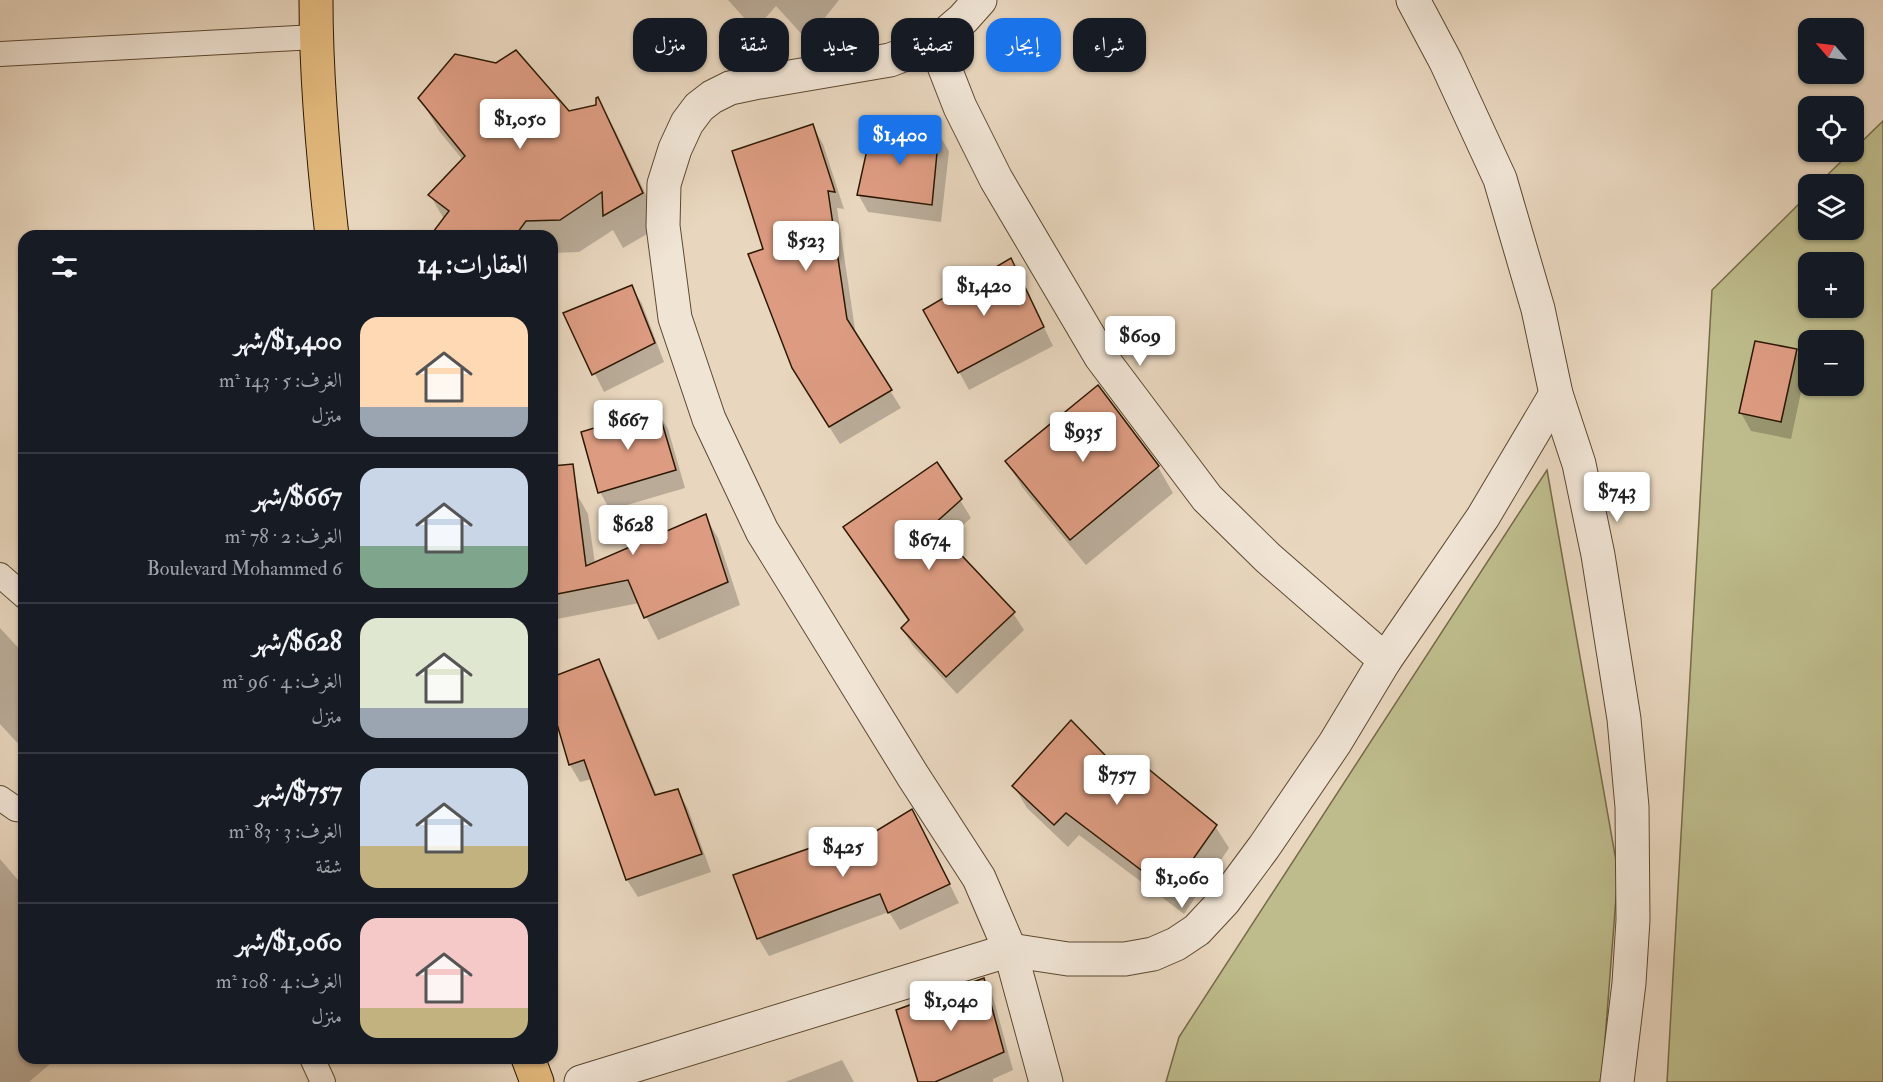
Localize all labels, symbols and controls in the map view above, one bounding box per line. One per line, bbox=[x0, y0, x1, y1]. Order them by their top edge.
chip: منزل bbox=[633, 18, 707, 72]
chip: شقة bbox=[719, 18, 789, 72]
chip: جديد bbox=[801, 18, 879, 72]
chip: تصفية bbox=[891, 18, 974, 72]
chip: إيجار bbox=[986, 18, 1061, 72]
chip: شراء bbox=[1073, 18, 1146, 72]
north arrow bbox=[1798, 18, 1864, 84]
map controls bbox=[1798, 18, 1864, 396]
button: locate bbox=[1798, 96, 1864, 162]
pin: $1,050 bbox=[471, 99, 569, 150]
text: $1,050 bbox=[494, 106, 546, 131]
pin: $1,400 bbox=[851, 115, 949, 166]
text: $1,400 bbox=[873, 122, 927, 147]
button: layers bbox=[1798, 174, 1864, 240]
pin: $523 bbox=[770, 221, 842, 272]
text: $523 bbox=[787, 228, 825, 253]
text: العقارات: 14 bbox=[417, 249, 528, 281]
icon: filters bbox=[48, 250, 81, 283]
button: + bbox=[1798, 252, 1864, 318]
pin: $1,420 bbox=[935, 266, 1033, 317]
text: $1,420 bbox=[957, 273, 1011, 298]
pin: $609 bbox=[1104, 316, 1176, 367]
text: $609 bbox=[1119, 323, 1161, 348]
text: $1,400/شهر bbox=[234, 325, 342, 357]
button: − bbox=[1798, 330, 1864, 396]
icon: home bbox=[408, 341, 480, 413]
text: الغرف: 5 · 143 m² bbox=[219, 368, 342, 393]
pin: $667 bbox=[592, 400, 664, 451]
text: منزل bbox=[311, 403, 342, 428]
text: $667 bbox=[608, 407, 648, 432]
pin: $935 bbox=[1047, 412, 1119, 463]
text: $935 bbox=[1064, 419, 1102, 444]
pin: $743 bbox=[1581, 472, 1653, 523]
text: $743 bbox=[1598, 479, 1636, 504]
text: $667/شهر bbox=[253, 481, 342, 513]
icon: home bbox=[408, 492, 480, 564]
pin: $628 bbox=[597, 505, 669, 556]
text: $628 bbox=[613, 512, 653, 537]
pin: $674 bbox=[893, 520, 965, 571]
text: الغرف: 2 · 78 m² bbox=[225, 524, 342, 549]
text: $674 bbox=[909, 527, 949, 552]
text: Boulevard Mohammed 6 bbox=[147, 556, 342, 581]
text: $628/شهر bbox=[252, 626, 342, 658]
icon: home bbox=[408, 642, 480, 714]
text: الغرف: 4 · 96 m² bbox=[222, 669, 342, 694]
text: منزل bbox=[311, 704, 342, 729]
pin: $757 bbox=[1081, 755, 1153, 806]
text: $757 bbox=[1098, 762, 1136, 787]
text: $757/شهر bbox=[255, 776, 342, 808]
icon: home bbox=[408, 792, 480, 864]
text: الغرف: 3 · 83 m² bbox=[229, 819, 342, 844]
pin: $425 bbox=[807, 827, 879, 878]
text: $425 bbox=[823, 834, 863, 859]
text: شقة bbox=[316, 854, 342, 879]
pin: $1,060 bbox=[1133, 858, 1231, 909]
text: $1,060 bbox=[1155, 865, 1209, 890]
text: $1,060/شهر bbox=[235, 926, 342, 958]
icon: home bbox=[408, 942, 480, 1014]
text: الغرف: 4 · 108 m² bbox=[216, 969, 342, 994]
pin: $1,040 bbox=[902, 981, 1000, 1032]
text: $1,040 bbox=[924, 988, 978, 1013]
text: منزل bbox=[311, 1004, 342, 1029]

